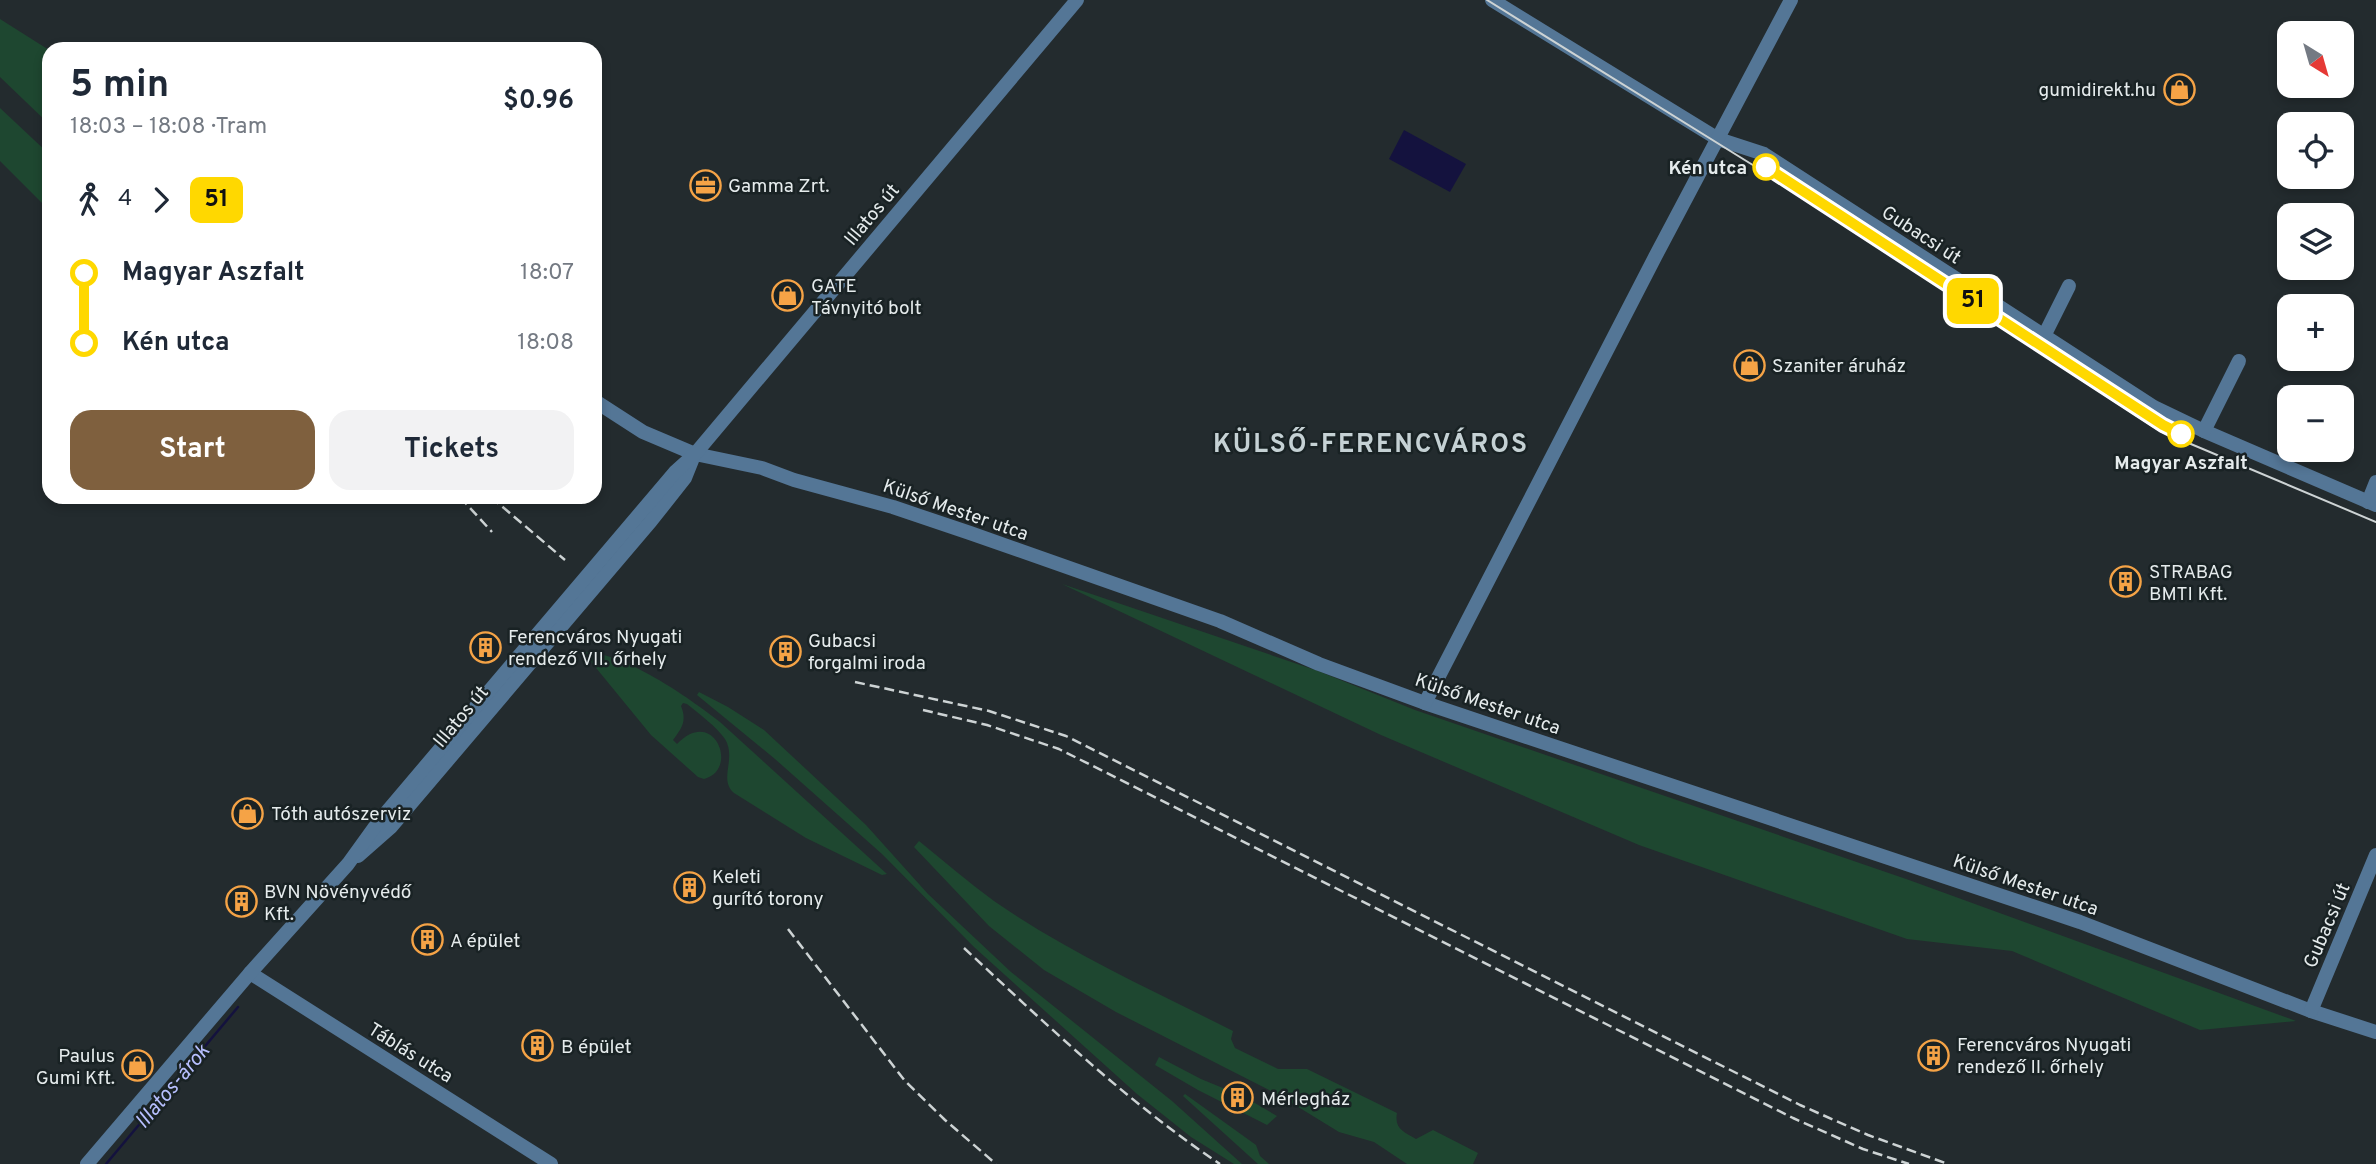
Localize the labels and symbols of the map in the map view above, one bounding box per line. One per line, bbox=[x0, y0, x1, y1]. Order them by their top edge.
north arrow bbox=[2277, 21, 2354, 98]
shop icon: gumidirekt.hu bbox=[2162, 72, 2196, 106]
place label: gumidirekt.hu bbox=[2039, 79, 2156, 103]
marker: Kén utca bbox=[1753, 154, 1779, 180]
place label: Kén utca bbox=[1668, 157, 1747, 181]
office icon: Gamma Zrt. bbox=[688, 168, 722, 202]
place label: Gamma Zrt. bbox=[728, 175, 829, 199]
street label: Illatos út bbox=[840, 179, 905, 251]
street label: Gubacsi út bbox=[1876, 201, 1965, 270]
place label: GATE Távnyitó bolt bbox=[811, 275, 922, 321]
line badge: 51 bbox=[1941, 278, 2004, 324]
shop icon: GATE Távnyitó bolt bbox=[771, 279, 805, 313]
shop icon: Szaniter áruház bbox=[1732, 348, 1766, 382]
place label: Szaniter áruház bbox=[1772, 355, 1906, 379]
marker: Magyar Aszfalt bbox=[2168, 421, 2194, 447]
district label: KÜLSŐ-FERENCVÁROS bbox=[1213, 427, 1529, 462]
place label: Magyar Aszfalt bbox=[2114, 452, 2248, 476]
street label: Külső Mester utca bbox=[879, 475, 1031, 547]
place label: STRABAG BMTI Kft. bbox=[2149, 561, 2233, 607]
building icon: STRABAG BMTI Kft. bbox=[2109, 565, 2143, 599]
place label: Ferencváros Nyugati rendező VII. őrhely bbox=[508, 626, 682, 672]
building icon: Ferencváros Nyugati rendező VII. őrhely bbox=[468, 630, 502, 664]
place label: Gubacsi forgalmi iroda bbox=[808, 630, 926, 676]
building icon: Gubacsi forgalmi iroda bbox=[768, 634, 802, 668]
street label: Külső Mester utca bbox=[1411, 669, 1563, 741]
street label: Illatos út bbox=[429, 681, 494, 753]
shop icon: Tóth autószerviz bbox=[231, 796, 265, 830]
place label: Tóth autószerviz bbox=[271, 803, 411, 827]
street label: Külső Mester utca bbox=[1949, 850, 2101, 922]
place label: Keleti gurító torony bbox=[712, 866, 823, 912]
building icon: Keleti gurító torony bbox=[672, 870, 706, 904]
street label: Gubacsi út bbox=[2299, 879, 2357, 972]
place label: BVN Növényvédő Kft. bbox=[264, 881, 413, 927]
building icon: BVN Növényvédő Kft. bbox=[224, 885, 258, 919]
building icon: A épület bbox=[410, 923, 444, 957]
place label: A épület bbox=[450, 930, 520, 954]
street label: Táblás utca bbox=[363, 1018, 457, 1089]
building icon: B épület bbox=[521, 1029, 555, 1063]
place label: Ferencváros Nyugati rendező II. őrhely bbox=[1957, 1034, 2131, 1080]
place label: B épület bbox=[561, 1036, 632, 1060]
building icon: Ferencváros Nyugati rendező II. őrhely bbox=[1917, 1038, 1951, 1072]
water label: Illatos-árok bbox=[130, 1039, 217, 1135]
place label: Paulus Gumi Kft. bbox=[36, 1045, 115, 1091]
shop icon: Paulus Gumi Kft. bbox=[121, 1049, 155, 1083]
building icon: Mérlegház bbox=[1221, 1081, 1255, 1115]
place label: Mérlegház bbox=[1261, 1088, 1350, 1112]

